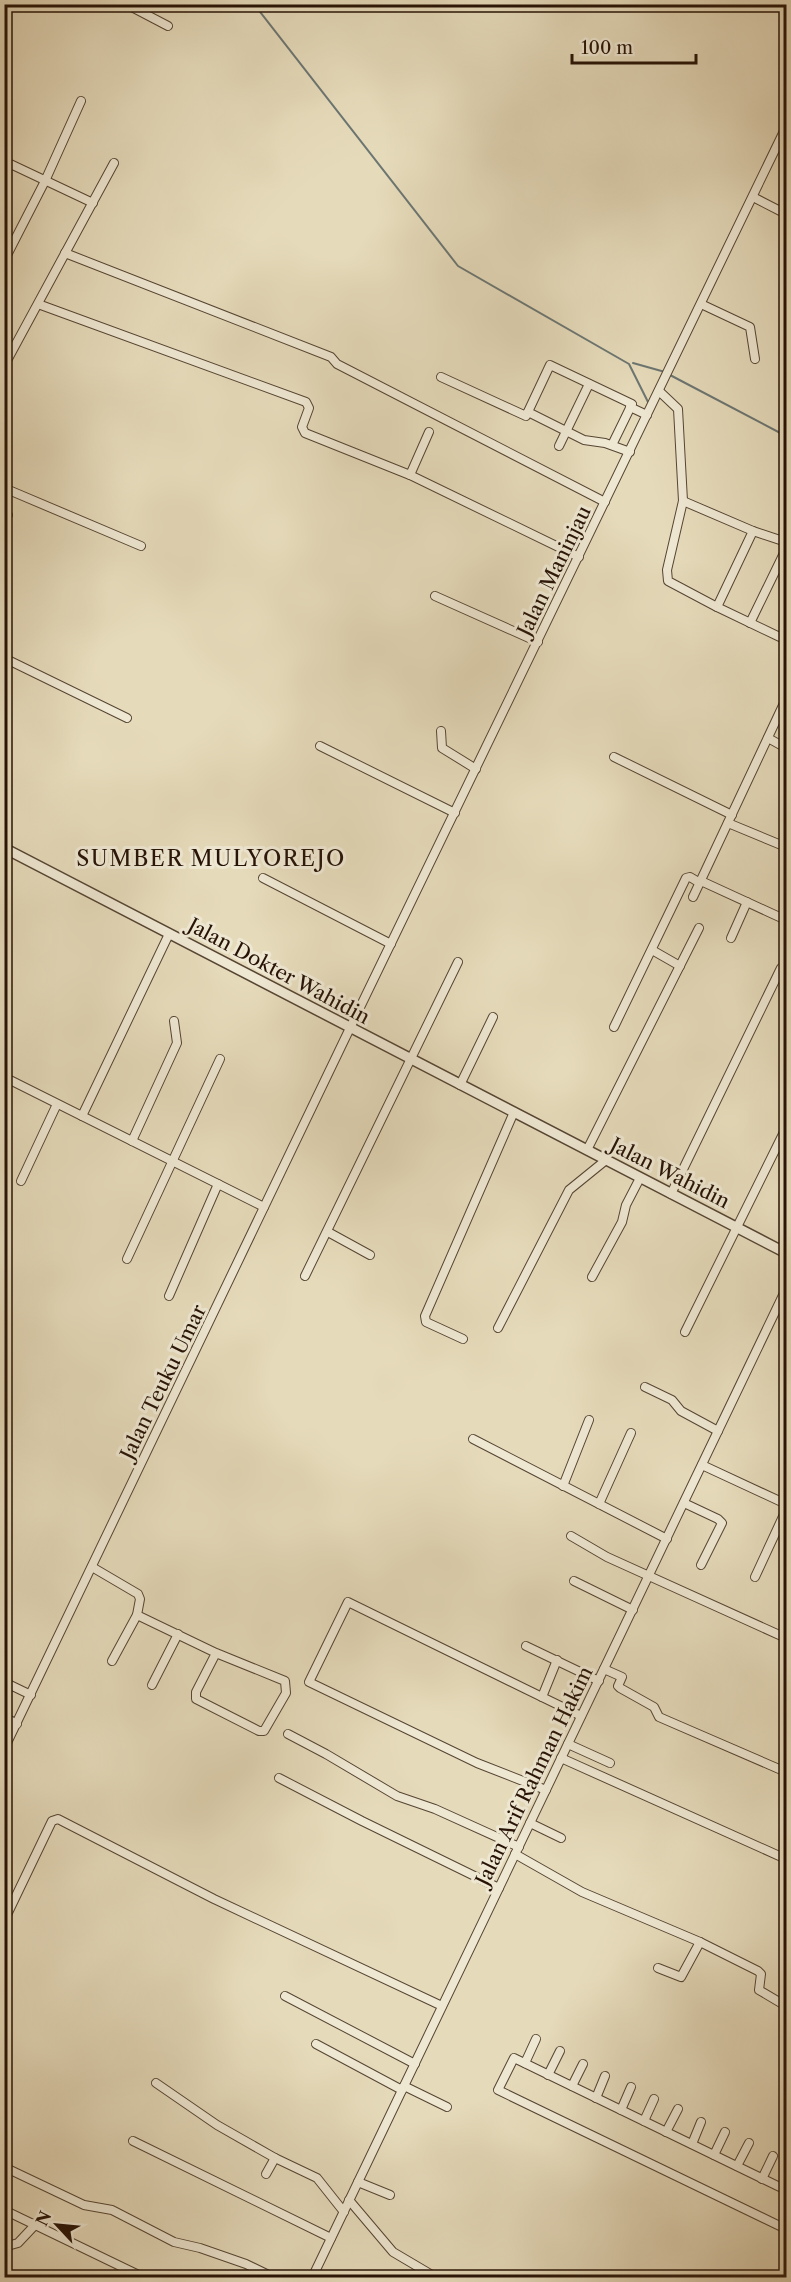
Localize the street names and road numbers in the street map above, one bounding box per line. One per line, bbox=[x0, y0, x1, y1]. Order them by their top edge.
street label: Jalan Maninjau bbox=[511, 502, 596, 643]
street label: Jalan Dokter Wahidin bbox=[181, 911, 374, 1029]
street label: Jalan Wahidin bbox=[604, 1131, 734, 1214]
street label: Jalan Teuku Umar bbox=[114, 1300, 211, 1466]
street label: Jalan Arif Rahman Hakim bbox=[469, 1662, 598, 1892]

